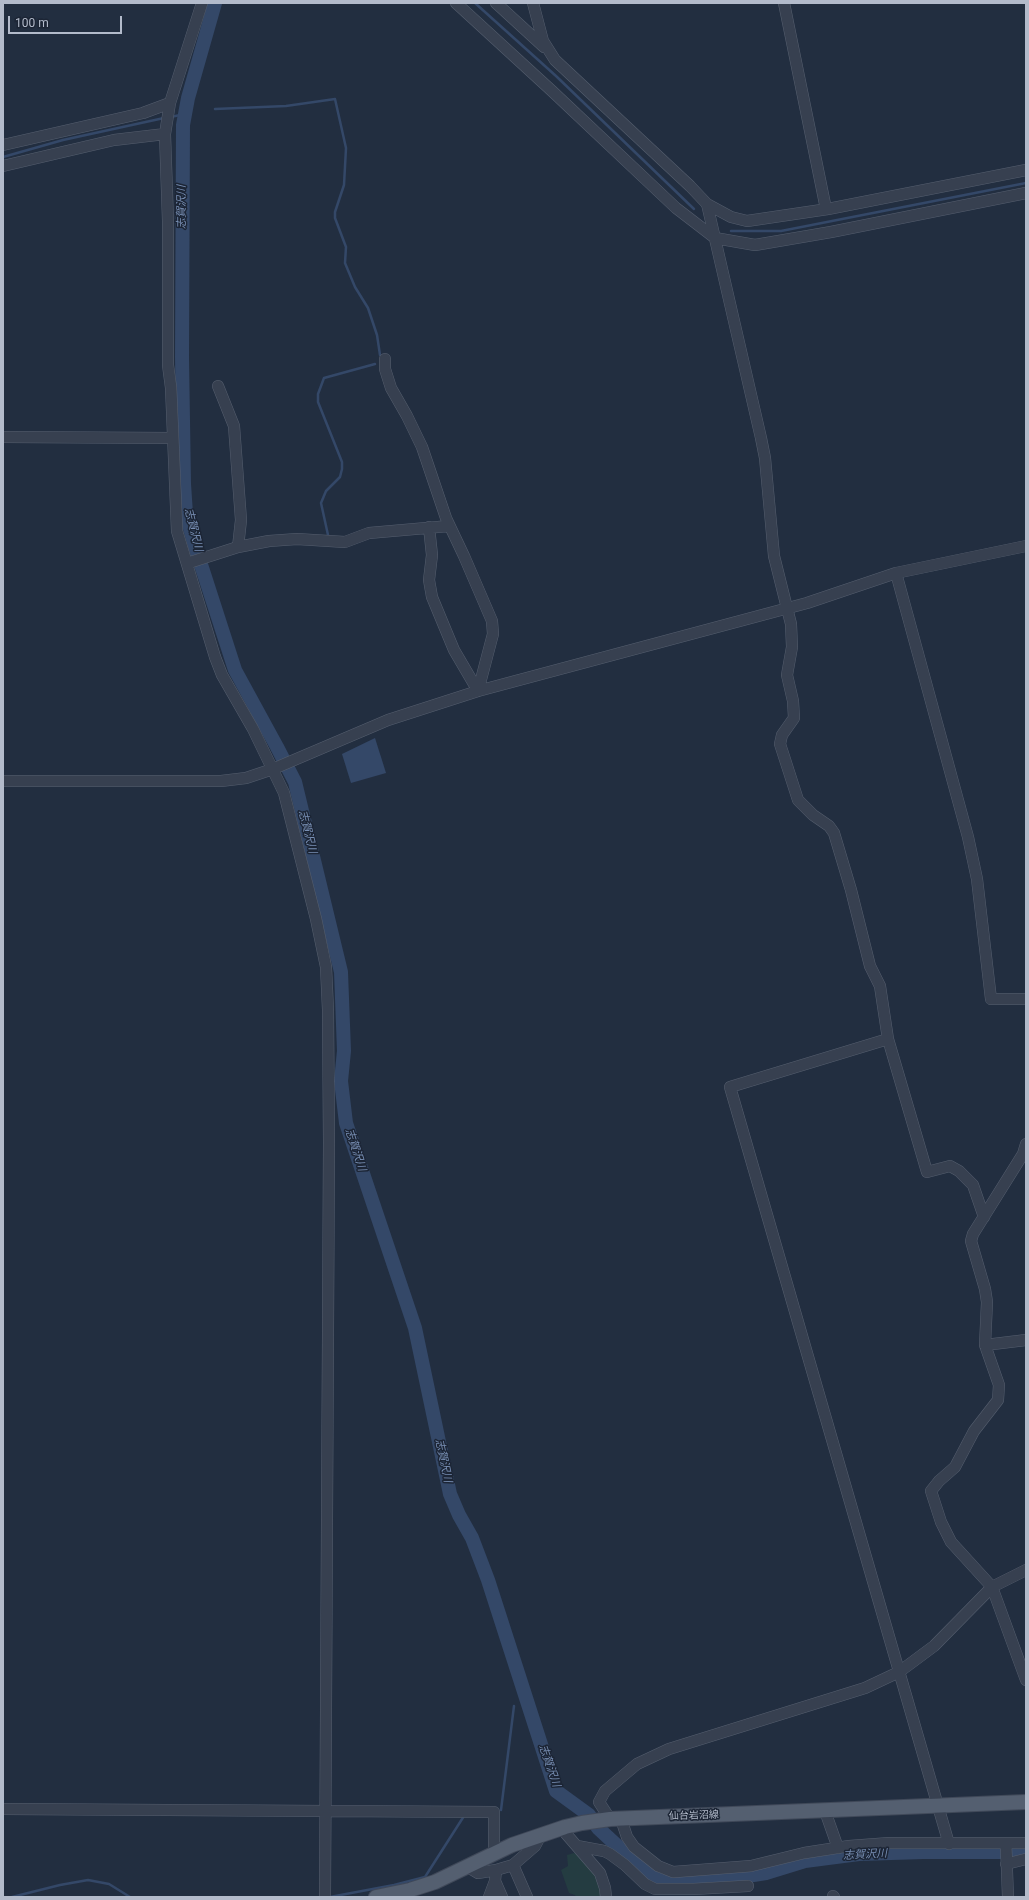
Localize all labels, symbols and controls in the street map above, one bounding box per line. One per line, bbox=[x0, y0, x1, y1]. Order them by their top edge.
scale bar bbox=[10, 8, 124, 34]
text: 100 m bbox=[15, 16, 49, 30]
water label: 志賀沢川 bbox=[175, 185, 189, 229]
water label: 志賀沢川 bbox=[181, 507, 205, 553]
water label: 志賀沢川 bbox=[295, 809, 319, 855]
water label: 志賀沢川 bbox=[342, 1127, 368, 1173]
water label: 志賀沢川 bbox=[432, 1438, 454, 1484]
water label: 志賀沢川 bbox=[536, 1743, 562, 1789]
street label: 仙台岩沼線 bbox=[669, 1809, 719, 1823]
water label: 志賀沢川 bbox=[843, 1847, 887, 1863]

